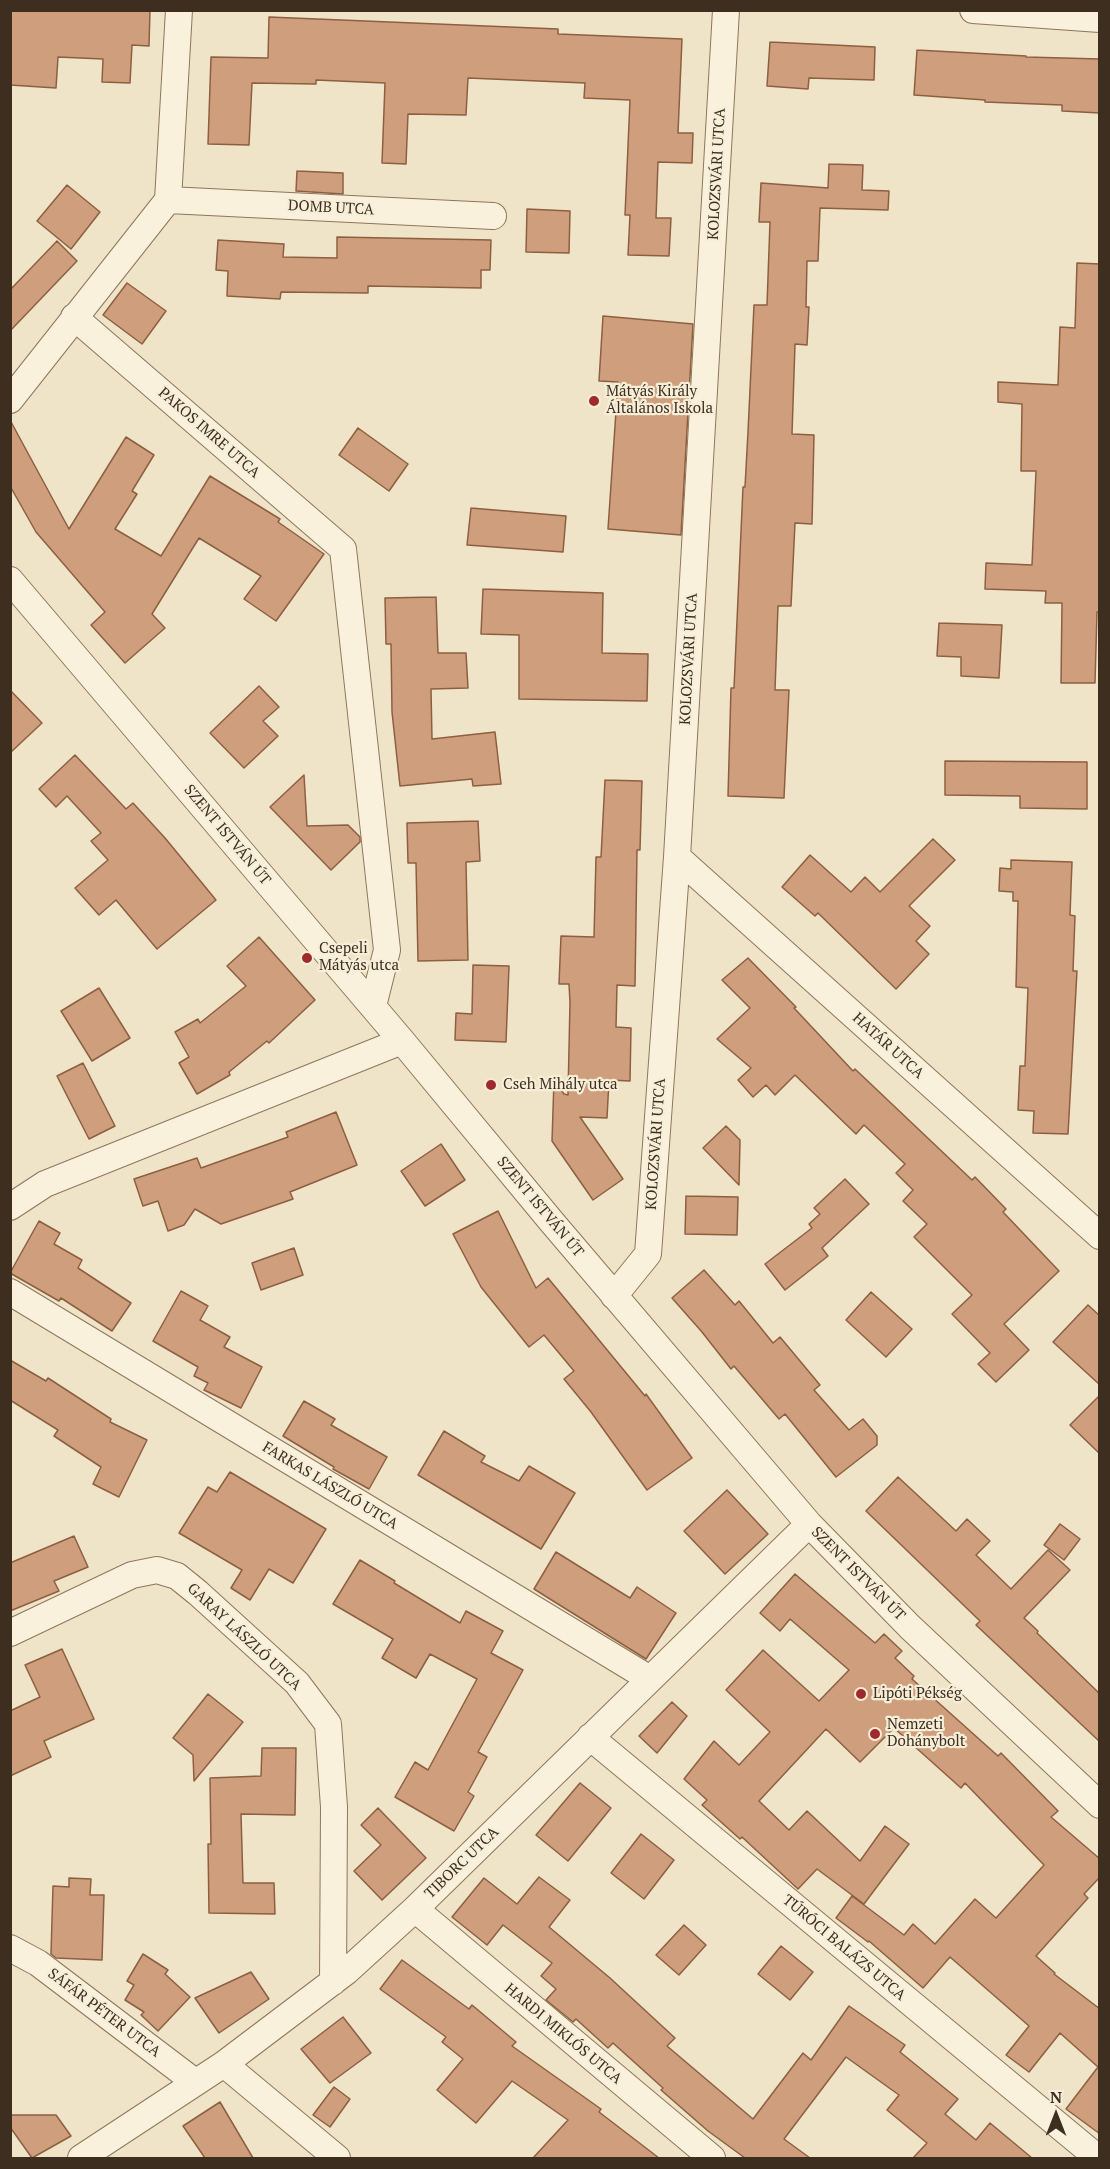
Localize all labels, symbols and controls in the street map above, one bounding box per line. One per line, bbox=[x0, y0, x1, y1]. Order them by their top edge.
street label: KOLOZSVÁRI UTCA bbox=[705, 108, 729, 240]
street label: DOMB UTCA bbox=[288, 197, 374, 219]
place label: Mátyás Király Általános Iskola bbox=[606, 383, 713, 418]
street label: PAKOS IMRE UTCA bbox=[154, 384, 264, 482]
marker: Mátyás Király Általános Iskola bbox=[587, 394, 601, 408]
street label: KOLOZSVÁRI UTCA bbox=[677, 593, 701, 725]
street label: SZENT ISTVÁN ÚT bbox=[180, 781, 274, 889]
place label: Csepeli Mátyás utca bbox=[319, 940, 399, 975]
marker: Csepeli Mátyás utca bbox=[300, 951, 314, 965]
street label: HATÁR UTCA bbox=[849, 1009, 927, 1083]
place label: Cseh Mihály utca bbox=[503, 1076, 618, 1094]
street label: KOLOZSVÁRI UTCA bbox=[642, 1077, 670, 1211]
marker: Cseh Mihály utca bbox=[484, 1078, 498, 1092]
street label: SZENT ISTVÁN ÚT bbox=[493, 1153, 587, 1261]
street label: FARKAS LÁSZLÓ UTCA bbox=[259, 1438, 401, 1534]
street label: SZENT ISTVÁN ÚT bbox=[807, 1523, 909, 1625]
street label: GARAY LÁSZLÓ UTCA bbox=[183, 1580, 305, 1694]
place label: Lipóti Pékség bbox=[873, 1685, 962, 1703]
marker: Lipóti Pékség bbox=[854, 1687, 868, 1701]
place label: Nemzeti Dohánybolt bbox=[887, 1716, 965, 1751]
marker: Nemzeti Dohánybolt bbox=[868, 1727, 882, 1741]
street label: TIBORC UTCA bbox=[421, 1823, 503, 1903]
street label: TÚRÓCI BALÁZS UTCA bbox=[779, 1891, 909, 2005]
street label: SÁFÁR PÉTER UTCA bbox=[44, 1965, 164, 2061]
street label: HARDI MIKLÓS UTCA bbox=[501, 1980, 625, 2088]
north arrow bbox=[1026, 2085, 1086, 2145]
text: N bbox=[1050, 2086, 1062, 2108]

